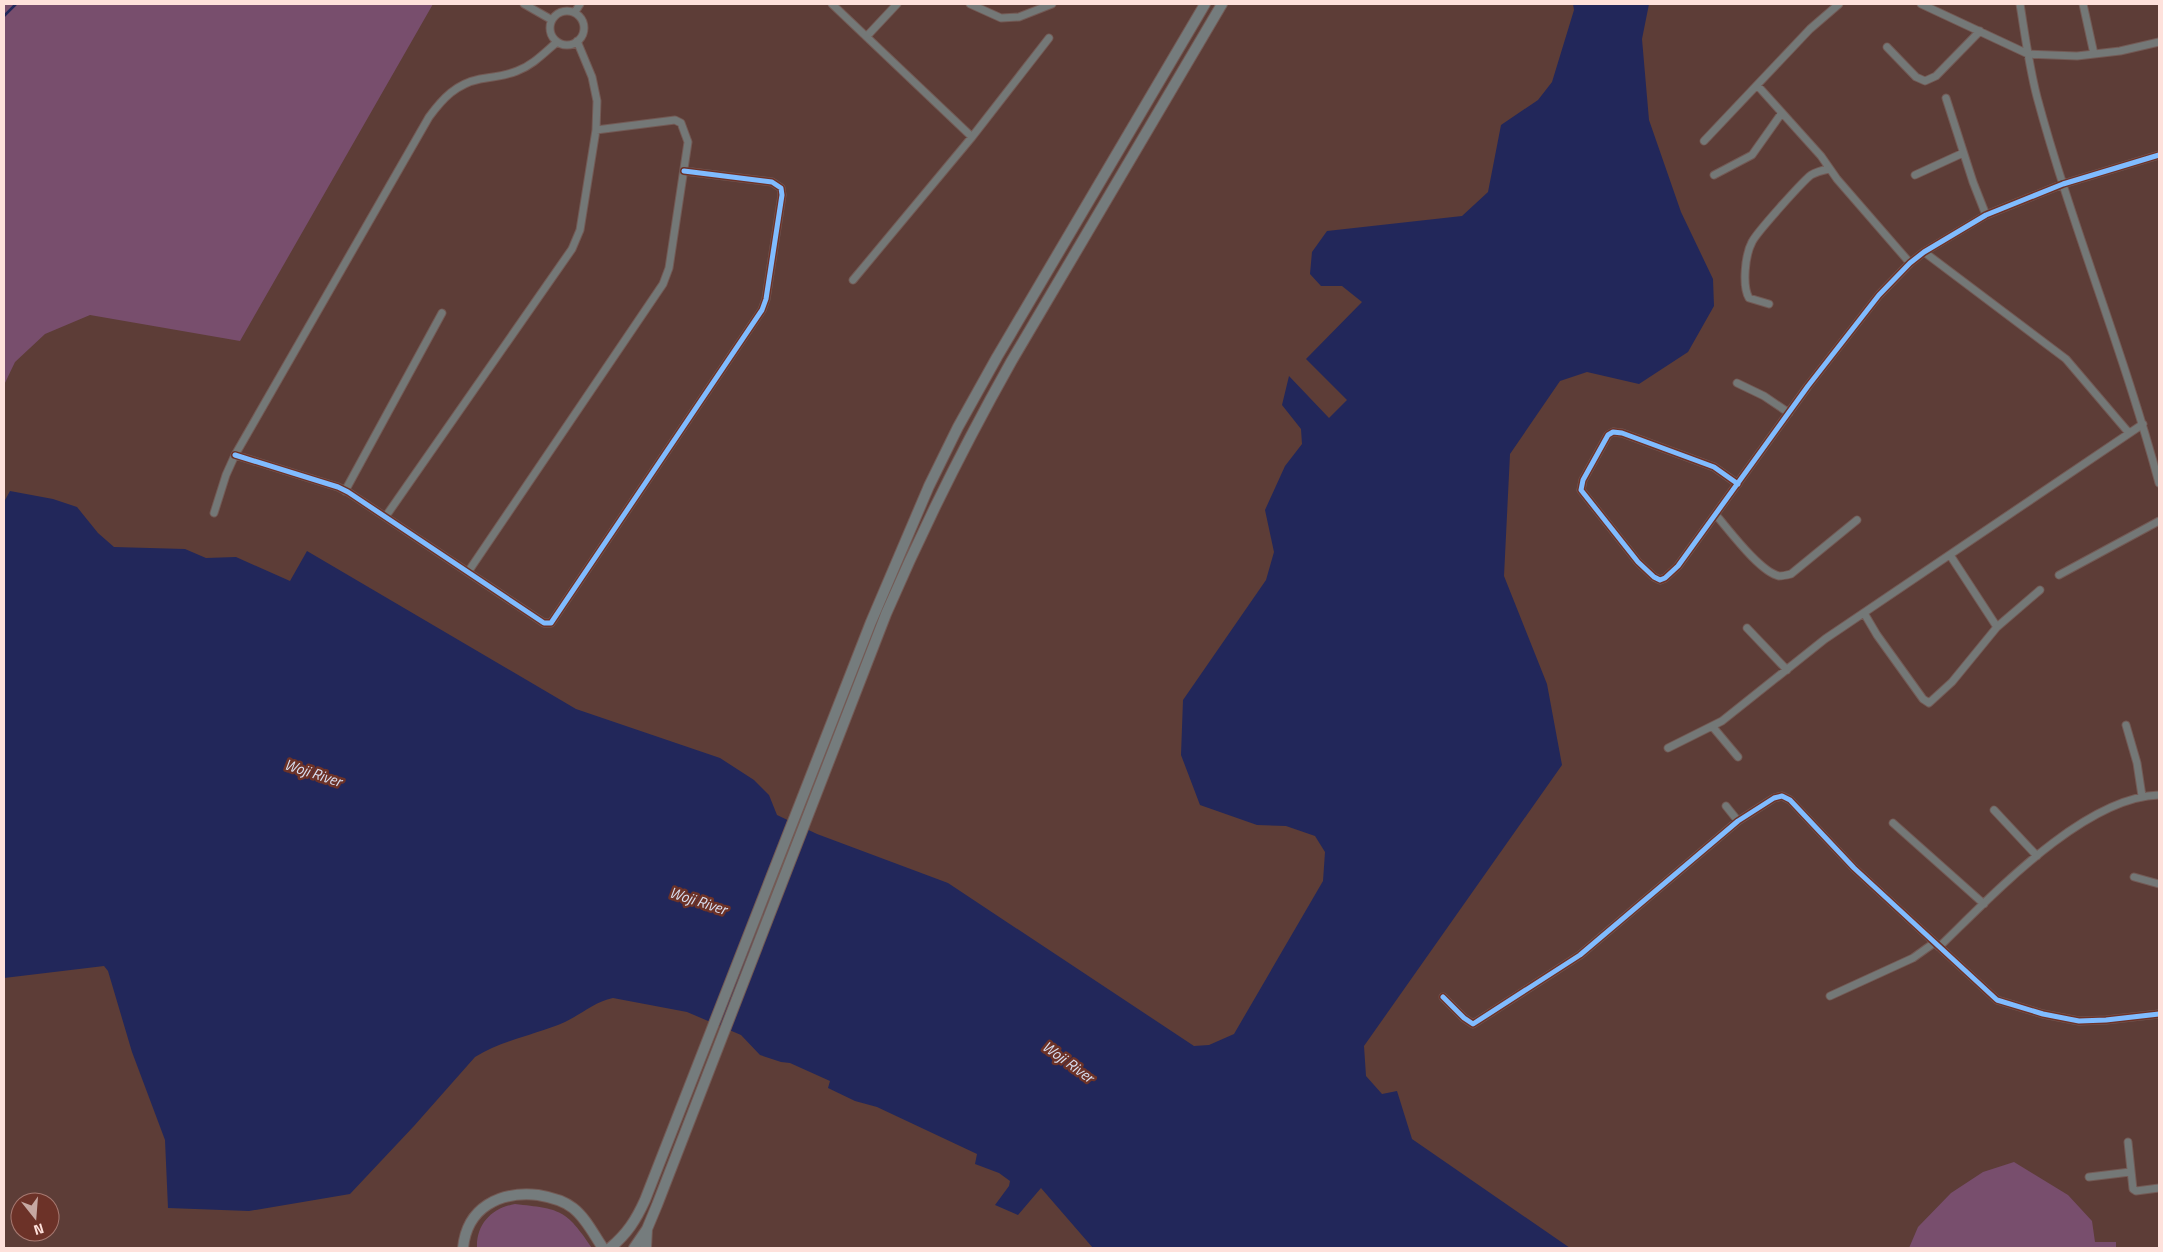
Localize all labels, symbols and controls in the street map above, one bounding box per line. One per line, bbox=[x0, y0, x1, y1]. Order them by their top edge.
water label: Woji River bbox=[282, 752, 347, 793]
water label: Woji River bbox=[667, 880, 732, 921]
water label: Woji River bbox=[1038, 1035, 1101, 1090]
north arrow bbox=[10, 1192, 60, 1242]
text: N bbox=[31, 1218, 47, 1241]

